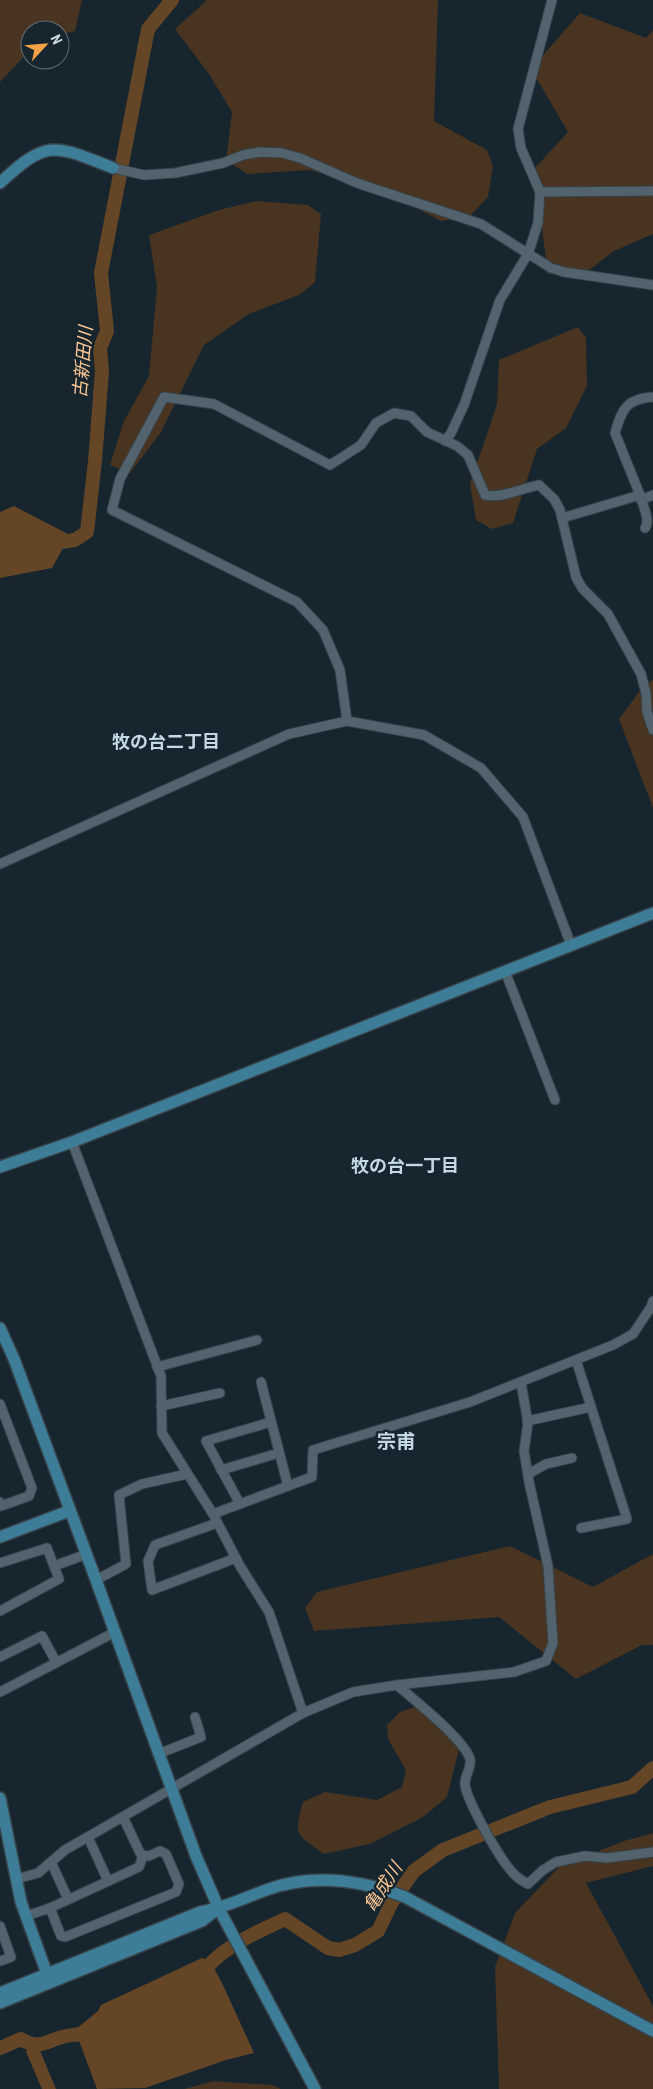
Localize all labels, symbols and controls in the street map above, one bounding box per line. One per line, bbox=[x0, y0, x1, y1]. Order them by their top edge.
north arrow bbox=[20, 20, 70, 70]
text: N bbox=[48, 32, 66, 47]
water label: 古新田川 bbox=[69, 323, 96, 399]
district label: 牧の台二丁目 bbox=[112, 731, 220, 752]
district label: 牧の台一丁目 bbox=[351, 1155, 459, 1176]
district label: 宗甫 bbox=[377, 1430, 415, 1453]
water label: 亀成川 bbox=[359, 1857, 407, 1915]

